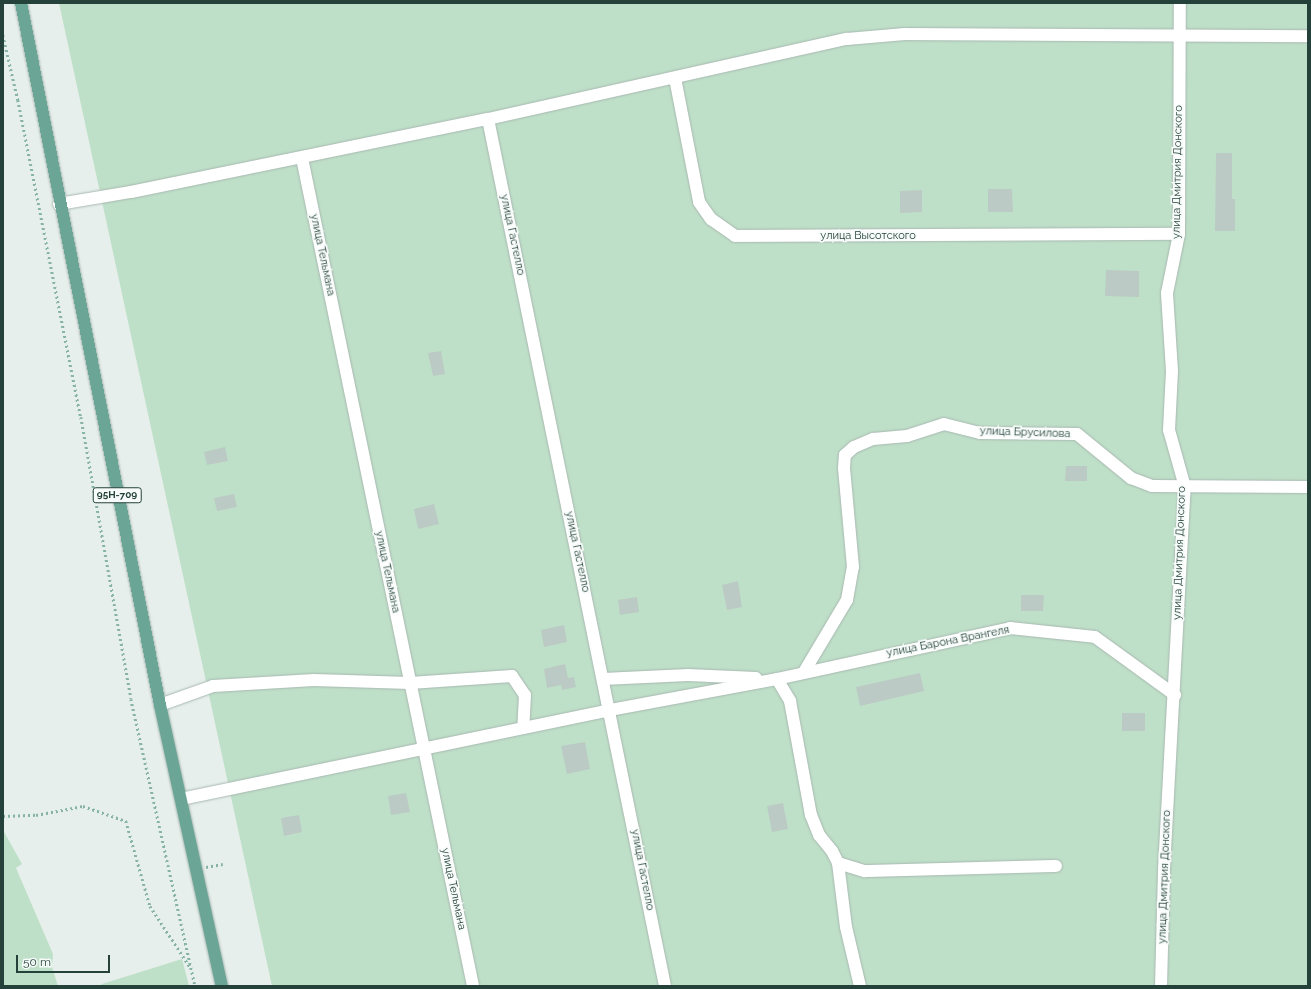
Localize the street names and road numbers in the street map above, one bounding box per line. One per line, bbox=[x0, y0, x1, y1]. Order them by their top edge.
street label: улица Дмитрия Донского bbox=[1170, 105, 1186, 239]
street label: улица Гастелло bbox=[497, 193, 527, 277]
street label: улица Тельмана bbox=[307, 213, 337, 297]
street label: улица Высотского bbox=[820, 229, 916, 243]
street label: улица Брусилова bbox=[979, 425, 1071, 441]
street label: улица Дмитрия Донского bbox=[1171, 486, 1189, 620]
road number: 95Н-709 bbox=[92, 487, 142, 503]
street label: улица Гастелло bbox=[562, 510, 592, 594]
street label: улица Тельмана bbox=[372, 530, 402, 614]
street label: улица Барона Врангеля bbox=[885, 624, 1011, 660]
street label: улица Дмитрия Донского bbox=[1156, 810, 1174, 944]
street label: улица Гастелло bbox=[628, 828, 656, 912]
street label: улица Тельмана bbox=[438, 847, 468, 931]

